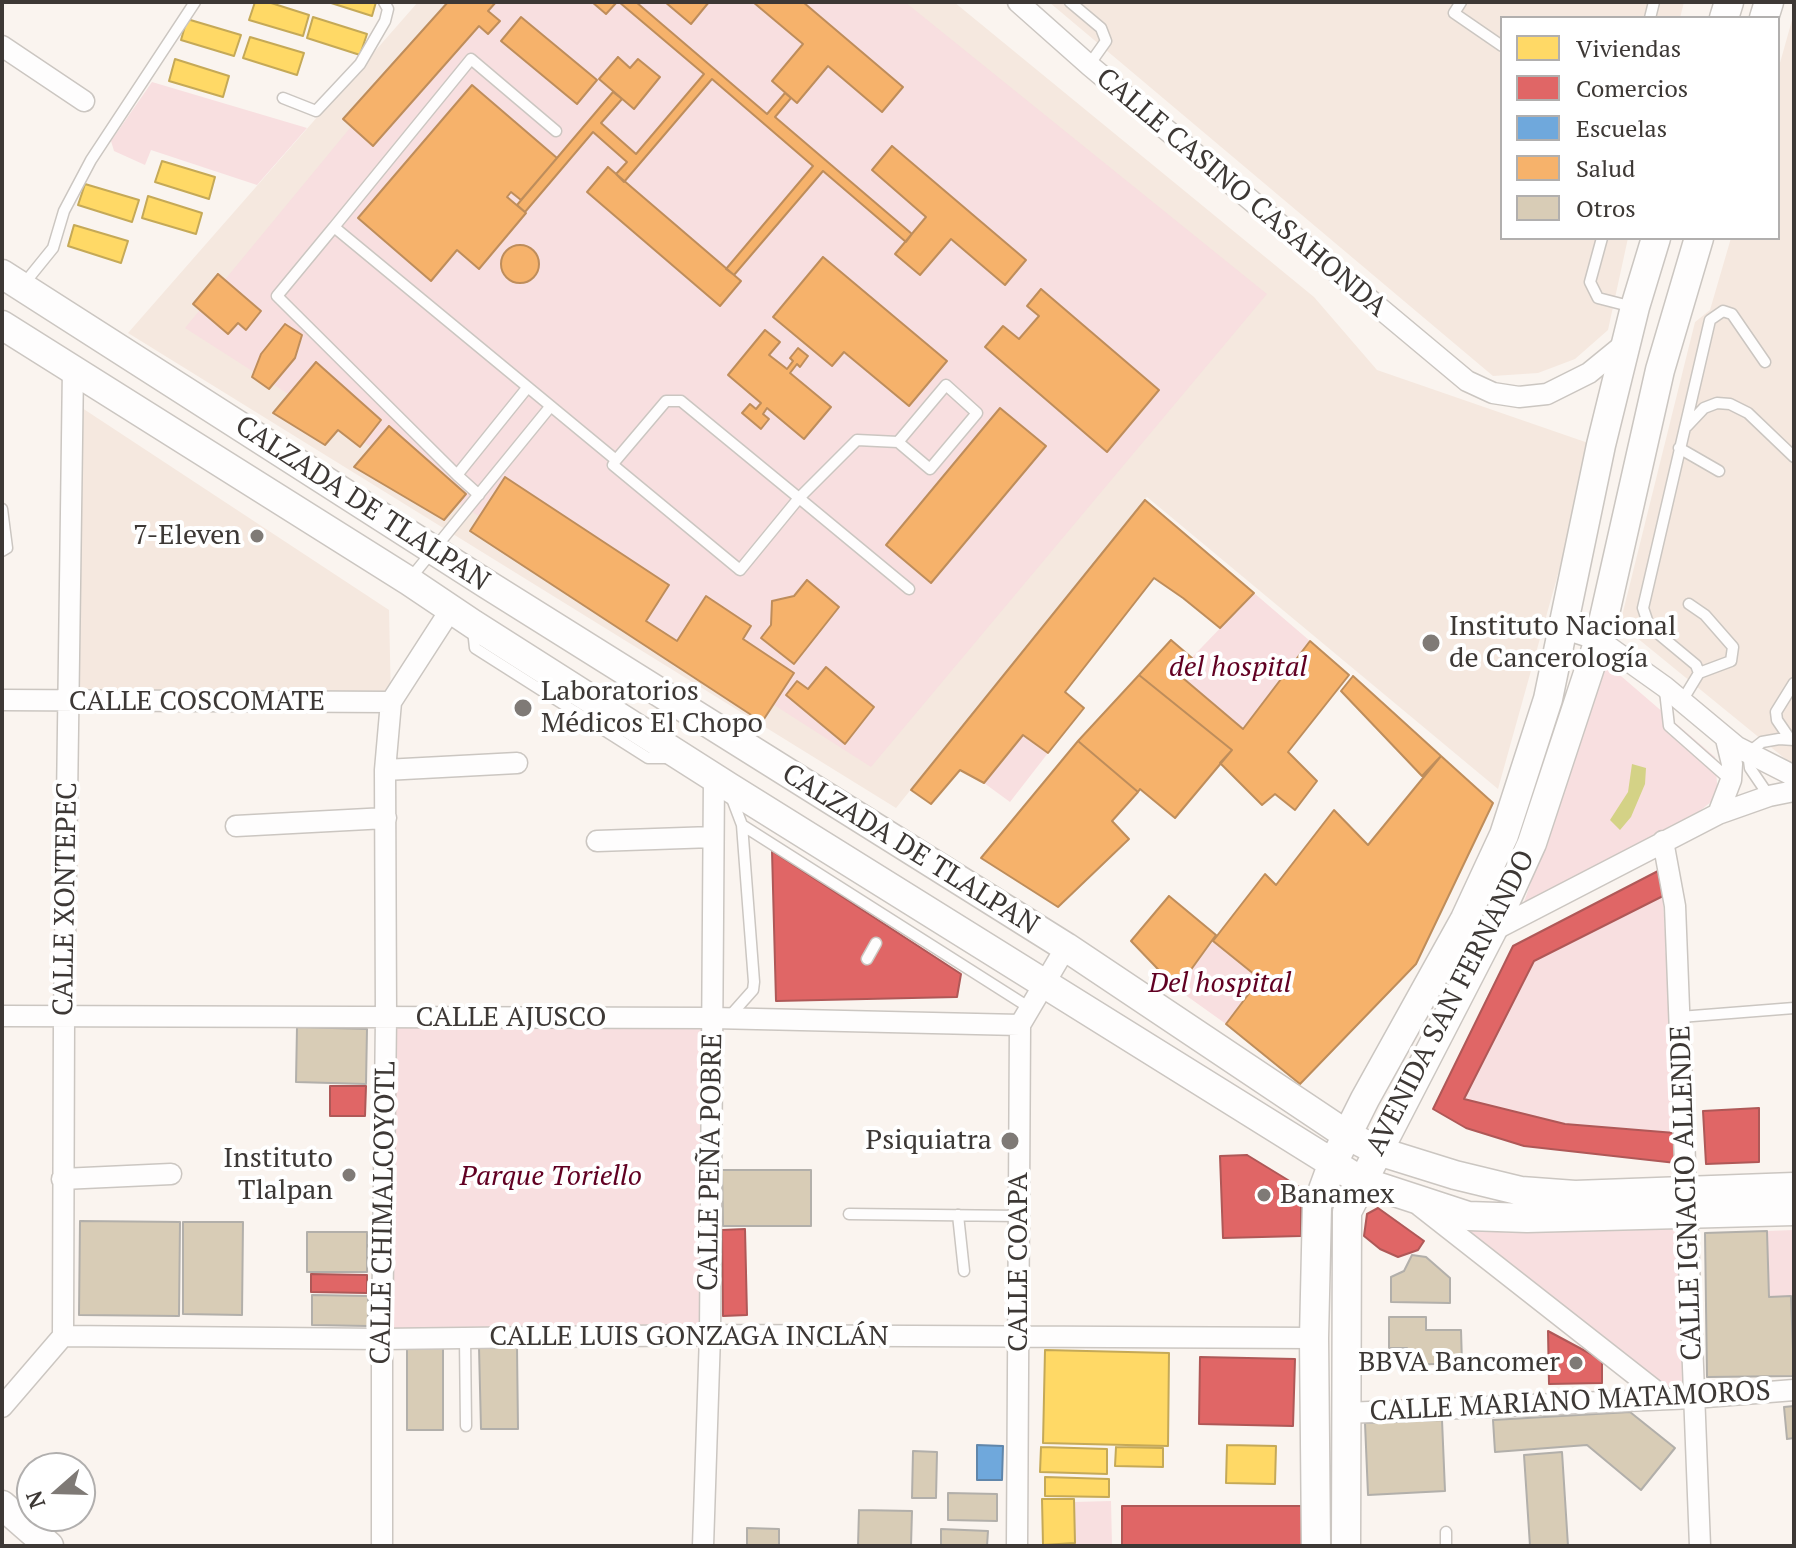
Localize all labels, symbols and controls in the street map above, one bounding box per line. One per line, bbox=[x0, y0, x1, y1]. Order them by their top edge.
legend bbox=[1500, 16, 1780, 240]
text: Viviendas bbox=[1576, 32, 1681, 64]
street label: CALLE CASINO CASAHONDA bbox=[1089, 61, 1393, 325]
text: Comercios bbox=[1576, 72, 1688, 104]
text: Escuelas bbox=[1576, 112, 1667, 144]
text: Salud bbox=[1576, 152, 1635, 184]
text: Otros bbox=[1576, 192, 1636, 224]
street label: CALZADA DE TLALPAN bbox=[229, 409, 495, 599]
place label: 7-Eleven bbox=[133, 519, 241, 553]
marker: 7-Eleven bbox=[248, 527, 266, 545]
place label: Instituto Nacional de Cancerología bbox=[1449, 610, 1676, 676]
marker: Instituto Nacional de Cancerología bbox=[1420, 632, 1442, 654]
park label: del hospital bbox=[1169, 651, 1307, 685]
place label: Laboratorios Médicos El Chopo bbox=[541, 675, 763, 741]
street label: CALLE COSCOMATE bbox=[69, 685, 325, 719]
marker: Laboratorios Médicos El Chopo bbox=[512, 697, 534, 719]
street label: CALZADA DE TLALPAN bbox=[776, 757, 1044, 943]
street label: CALLE XONTEPEC bbox=[47, 782, 85, 1016]
street label: AVENIDA SAN FERNANDO bbox=[1359, 845, 1543, 1161]
park label: Del hospital bbox=[1148, 967, 1292, 1001]
street label: CALLE AJUSCO bbox=[416, 1001, 606, 1035]
street label: CALLE IGNACIO ALLENDE bbox=[1664, 1025, 1710, 1361]
street label: CALLE PEÑA POBRE bbox=[692, 1033, 730, 1291]
street label: CALLE CHIMALCOYOTL bbox=[365, 1061, 403, 1365]
place label: Psiquiatra bbox=[866, 1124, 992, 1158]
marker: Psiquiatra bbox=[999, 1130, 1021, 1152]
place label: Instituto Tlalpan bbox=[223, 1142, 333, 1208]
park label: Parque Toriello bbox=[460, 1160, 642, 1194]
marker: Instituto Tlalpan bbox=[340, 1166, 358, 1184]
street label: CALLE COAPA bbox=[1002, 1172, 1036, 1352]
place label: Banamex bbox=[1280, 1178, 1394, 1212]
marker: Banamex bbox=[1255, 1186, 1273, 1204]
street label: CALLE LUIS GONZAGA INCLÁN bbox=[489, 1320, 889, 1354]
place label: BBVA Bancomer bbox=[1358, 1346, 1560, 1380]
marker: BBVA Bancomer bbox=[1567, 1354, 1585, 1372]
street label: CALLE MARIANO MATAMOROS bbox=[1369, 1375, 1771, 1429]
north arrow bbox=[16, 1452, 96, 1532]
text: N bbox=[18, 1487, 51, 1512]

